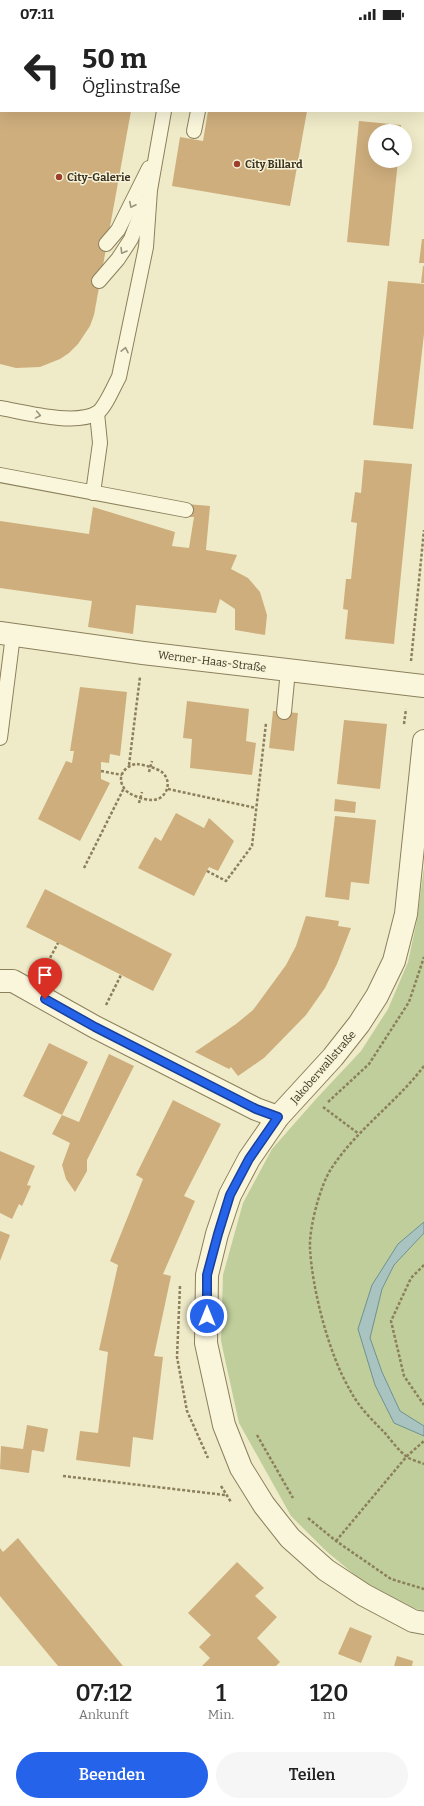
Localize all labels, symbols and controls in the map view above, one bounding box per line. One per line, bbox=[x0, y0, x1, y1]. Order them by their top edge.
text: 07:11 bbox=[20, 5, 54, 23]
text: 50 m bbox=[82, 42, 147, 75]
icon: left bbox=[16, 44, 68, 96]
text: Öglinstraße bbox=[82, 76, 181, 98]
map controls bbox=[368, 124, 412, 168]
button: search bbox=[368, 124, 412, 168]
place label: City Billard bbox=[245, 158, 303, 171]
marker: City Billard bbox=[232, 159, 242, 169]
place label: City-Galerie bbox=[67, 171, 130, 184]
marker: City-Galerie bbox=[54, 172, 64, 182]
one-way arrow bbox=[129, 201, 137, 208]
one-way arrow bbox=[121, 247, 128, 254]
one-way arrow bbox=[120, 347, 128, 353]
one-way arrow bbox=[35, 410, 41, 418]
street label: Werner-Haas-Straße bbox=[157, 648, 267, 675]
pin bbox=[28, 958, 62, 999]
icon: arrive bbox=[34, 964, 56, 986]
street label: Jakoberwallstraße bbox=[287, 1028, 359, 1107]
position arrow bbox=[186, 1295, 228, 1337]
text: 07:12 bbox=[75, 1679, 132, 1707]
text: 1 bbox=[216, 1679, 226, 1707]
text: 120 bbox=[310, 1679, 349, 1707]
text: Ankunft bbox=[79, 1707, 129, 1722]
text: Min. bbox=[208, 1707, 234, 1722]
text: m bbox=[323, 1707, 335, 1722]
button: Beenden bbox=[16, 1752, 208, 1798]
button: Teilen bbox=[216, 1752, 408, 1798]

